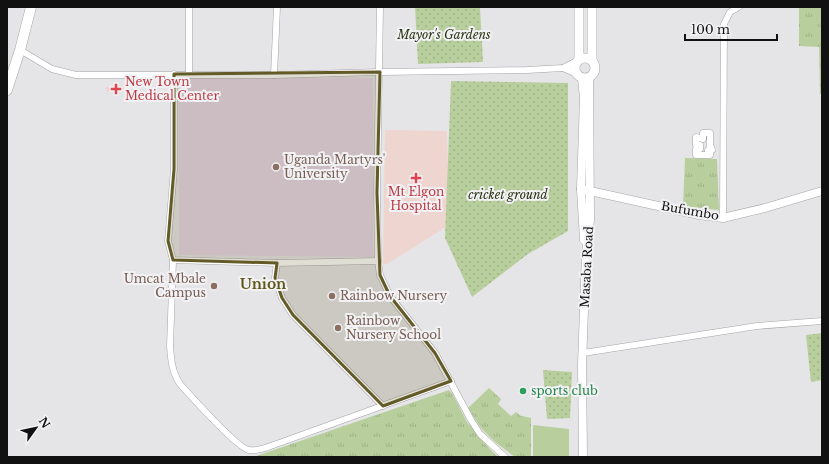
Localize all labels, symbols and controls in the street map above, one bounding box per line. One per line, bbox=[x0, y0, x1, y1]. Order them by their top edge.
scale bar bbox=[685, 16, 777, 42]
text: 100 m bbox=[691, 22, 730, 37]
park label: Mayor's Gardens bbox=[396, 27, 491, 42]
place label: New Town Medical Center bbox=[125, 74, 219, 103]
marker: New Town Medical Center bbox=[110, 83, 122, 95]
place label: Uganda Martyrs' University bbox=[284, 152, 385, 181]
marker: Uganda Martyrs' University bbox=[271, 162, 281, 172]
marker: Mt Elgon Hospital bbox=[410, 172, 422, 184]
place label: Mt Elgon Hospital bbox=[388, 184, 444, 213]
park label: cricket ground bbox=[468, 187, 549, 202]
street label: Bufumbo bbox=[660, 198, 720, 223]
street label: Masaba Road bbox=[577, 226, 596, 308]
place label: Umcat Mbale Campus bbox=[124, 271, 206, 300]
district label: Union bbox=[240, 275, 286, 293]
marker: Umcat Mbale Campus bbox=[209, 281, 219, 291]
place label: Rainbow Nursery bbox=[340, 288, 448, 303]
marker: Rainbow Nursery bbox=[327, 291, 337, 301]
place label: Rainbow Nursery School bbox=[346, 313, 441, 342]
marker: Rainbow Nursery School bbox=[333, 323, 343, 333]
place label: sports club bbox=[531, 383, 598, 398]
marker: sports club bbox=[518, 386, 528, 396]
north arrow bbox=[16, 408, 56, 448]
text: N bbox=[36, 414, 53, 431]

